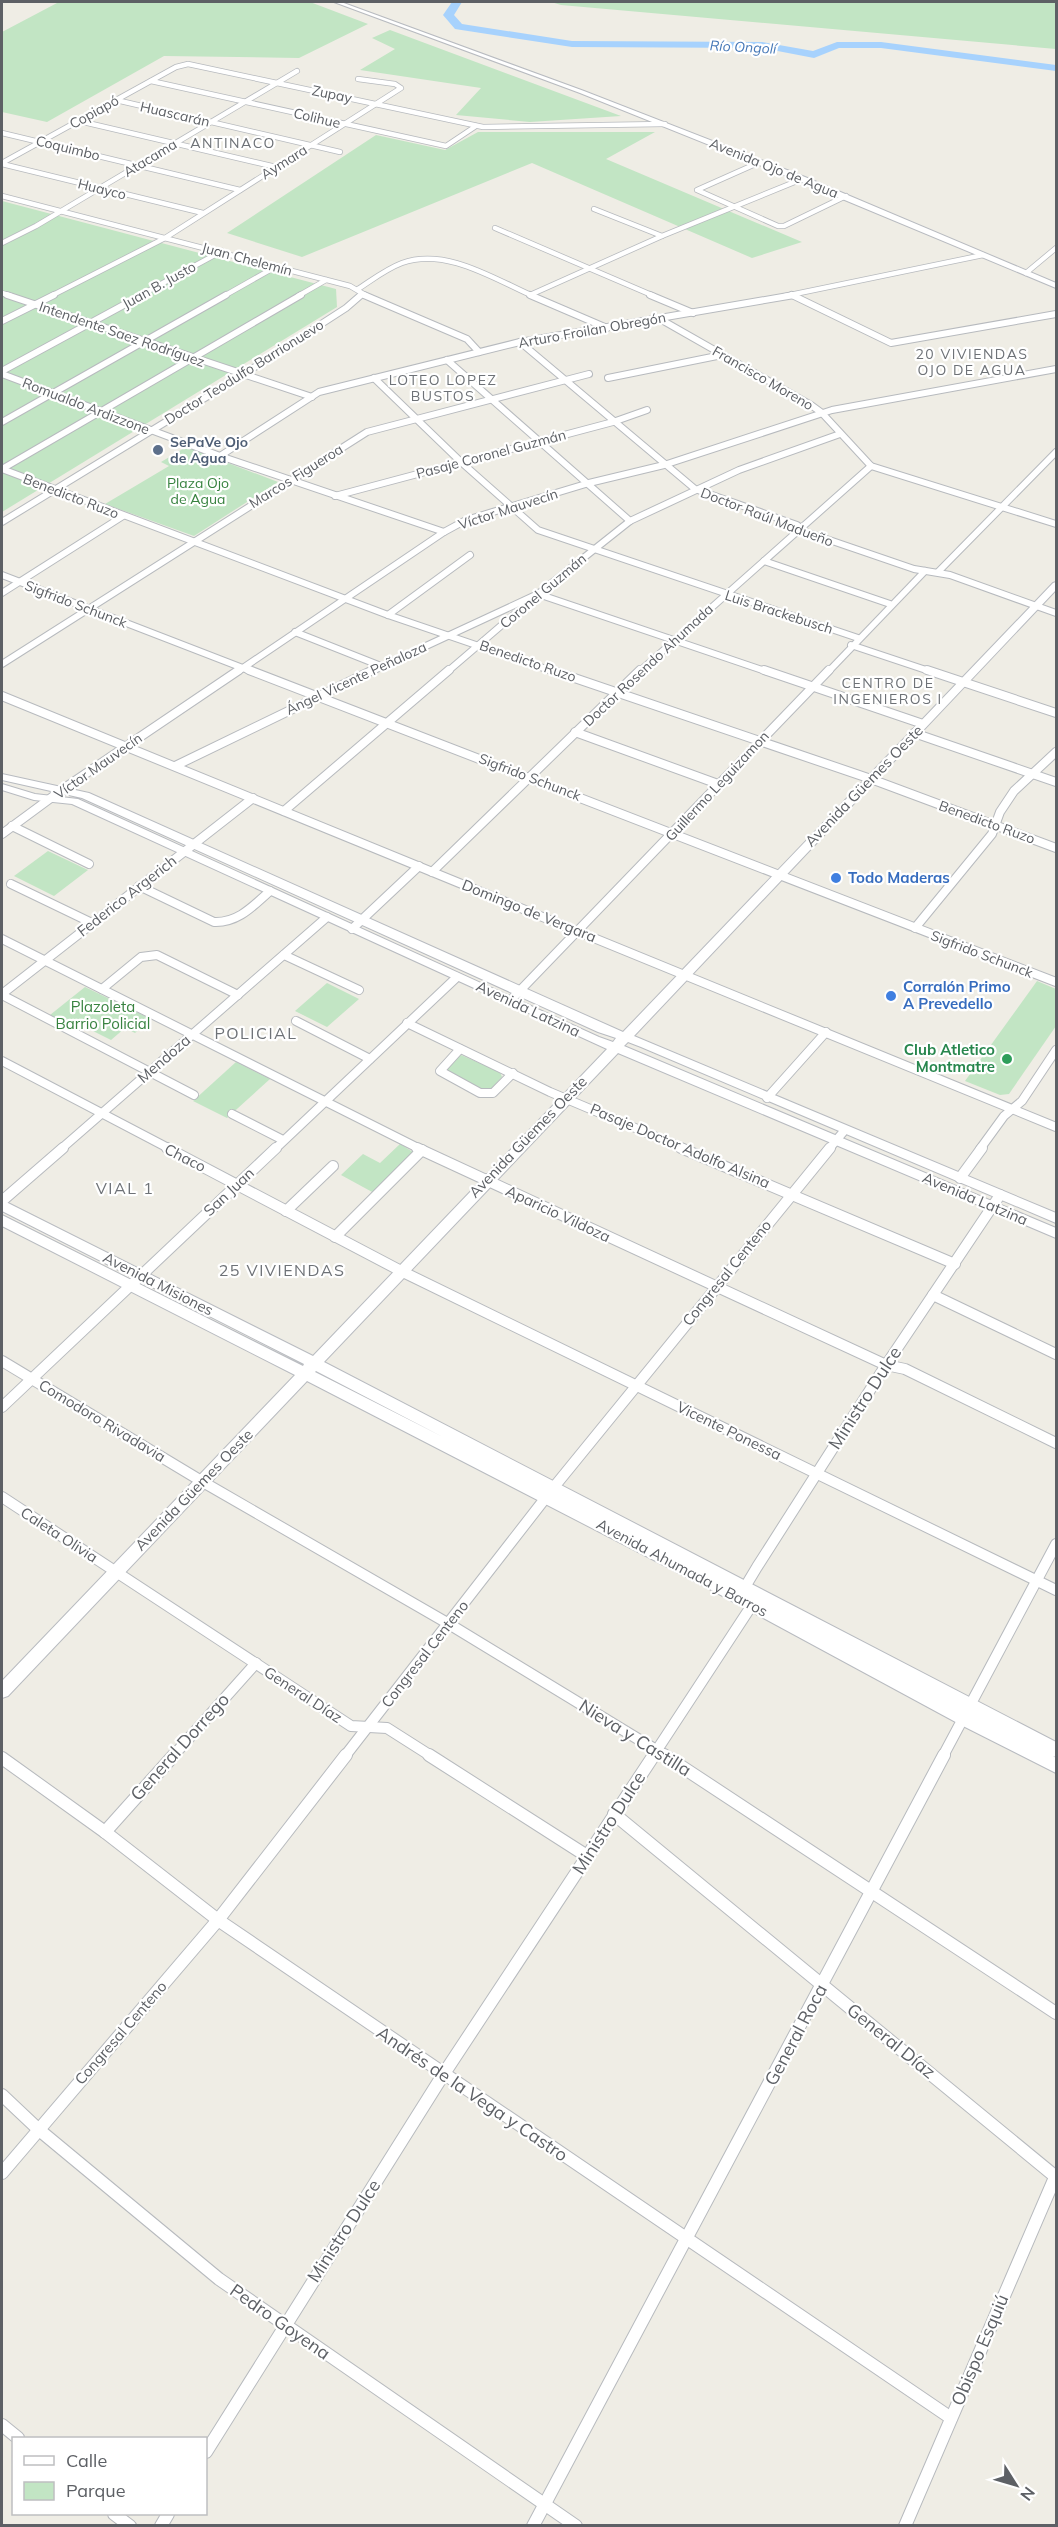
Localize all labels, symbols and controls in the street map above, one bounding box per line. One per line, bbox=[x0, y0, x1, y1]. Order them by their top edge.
water label: Río Ongolí bbox=[709, 36, 779, 58]
street label: Zupay bbox=[310, 81, 354, 107]
street label: Copiapó bbox=[66, 91, 122, 133]
street label: Huascarán bbox=[138, 97, 212, 131]
street label: Colihue bbox=[292, 104, 342, 132]
street label: Coquimbo bbox=[34, 131, 102, 165]
district label: ANTINACO bbox=[190, 134, 276, 152]
street label: Avenida Ojo de Agua bbox=[707, 134, 841, 202]
street label: Atacama bbox=[120, 135, 180, 181]
street label: Aymara bbox=[257, 141, 311, 183]
street label: Huayco bbox=[76, 174, 128, 204]
street label: Juan Chelemín bbox=[200, 238, 294, 280]
street label: Juan B. Justo bbox=[119, 257, 199, 313]
street label: Intendente Saez Rodríguez bbox=[37, 297, 207, 371]
street label: Arturo Froilan Obregón bbox=[517, 308, 667, 352]
street label: Doctor Teodulfo Barrionuevo bbox=[161, 315, 327, 429]
street label: Francisco Moreno bbox=[709, 342, 817, 414]
district label: 20 VIVIENDAS OJO DE AGUA bbox=[915, 345, 1029, 379]
district label: LOTEO LOPEZ BUSTOS bbox=[389, 371, 497, 405]
street label: Romualdo Ardizzone bbox=[20, 373, 152, 439]
street label: Pasaje Coronel Guzmán bbox=[414, 425, 568, 483]
place label: SePaVe Ojo de Agua bbox=[170, 433, 248, 467]
street label: Marcos Figueroa bbox=[246, 440, 346, 512]
marker: SePaVe Ojo de Agua bbox=[151, 443, 165, 457]
street label: Benedicto Ruzo bbox=[21, 470, 121, 522]
park label: Plaza Ojo de Agua bbox=[167, 474, 229, 508]
street label: Doctor Raúl Madueño bbox=[698, 483, 836, 551]
street label: Víctor Mauvecín bbox=[456, 484, 560, 534]
street label: Coronel Guzmán bbox=[496, 550, 590, 632]
street label: Sigfrido Schunck bbox=[22, 576, 130, 632]
street label: Luis Brackebusch bbox=[723, 586, 835, 638]
street label: Doctor Rosendo Ahumada bbox=[579, 600, 717, 730]
street label: Benedicto Ruzo bbox=[477, 636, 579, 686]
street label: Ángel Vicente Peñaloza bbox=[283, 637, 429, 719]
district label: CENTRO DE INGENIEROS I bbox=[833, 674, 943, 708]
street label: Avenida Güemes Oeste bbox=[801, 721, 927, 850]
street label: Guillermo Leguizamon bbox=[661, 727, 773, 845]
street label: Víctor Mauvecín bbox=[50, 729, 146, 803]
street label: Sigfrido Schunck bbox=[476, 749, 584, 805]
street label: Benedicto Ruzo bbox=[936, 796, 1038, 848]
street label: Federico Argerich bbox=[73, 851, 180, 940]
place label: Todo Maderas bbox=[848, 868, 950, 887]
marker: Todo Maderas bbox=[829, 871, 843, 885]
street label: Domingo de Vergara bbox=[459, 875, 599, 946]
street label: Sigfrido Schunck bbox=[928, 926, 1036, 982]
street label: Avenida Latzina bbox=[473, 976, 583, 1041]
place label: Corralón Primo A Prevedello bbox=[903, 977, 1011, 1013]
marker: Corralón Primo A Prevedello bbox=[884, 989, 898, 1003]
park label: Plazoleta Barrio Policial bbox=[56, 997, 150, 1033]
district label: POLICIAL bbox=[214, 1023, 298, 1043]
street label: Mendoza bbox=[133, 1030, 194, 1087]
place label: Club Atletico Montmatre bbox=[904, 1040, 995, 1076]
marker: Club Atletico Montmatre bbox=[1000, 1052, 1014, 1066]
street label: Avenida Güemes Oeste bbox=[465, 1072, 591, 1201]
street label: Pasaje Doctor Adolfo Alsina bbox=[587, 1099, 773, 1192]
street label: Chaco bbox=[161, 1139, 209, 1176]
street label: San Juan bbox=[199, 1163, 258, 1220]
street label: Avenida Latzina bbox=[920, 1168, 1031, 1229]
district label: VIAL 1 bbox=[96, 1178, 154, 1198]
street label: Aparicio Vildoza bbox=[503, 1181, 614, 1246]
street label: Congresal Centeno bbox=[678, 1216, 775, 1330]
street label: Avenida Misiones bbox=[100, 1248, 217, 1320]
district label: 25 VIVIENDAS bbox=[219, 1260, 345, 1280]
street label: Ministro Dulce bbox=[823, 1342, 906, 1453]
street label: Comodoro Rivadavia bbox=[35, 1375, 169, 1466]
street label: Vicente Ponessa bbox=[674, 1397, 785, 1464]
street label: Avenida Güemes Oeste bbox=[131, 1425, 257, 1554]
street label: Caleta Olivia bbox=[17, 1503, 101, 1567]
street label: Avenida Ahumada y Barros bbox=[593, 1514, 771, 1621]
street label: Congresal Centeno bbox=[377, 1596, 472, 1711]
street label: General Díaz bbox=[261, 1662, 346, 1727]
street label: General Dorrego bbox=[125, 1688, 234, 1805]
street label: Nieva y Castilla bbox=[575, 1694, 696, 1781]
street label: Ministro Dulce bbox=[567, 1767, 650, 1878]
street label: Congresal Centeno bbox=[70, 1977, 171, 2088]
street label: General Roca bbox=[759, 1980, 832, 2089]
street label: General Díaz bbox=[842, 1998, 940, 2083]
street label: Andrés de la Vega y Castro bbox=[372, 2021, 572, 2166]
street label: Ministro Dulce bbox=[302, 2175, 385, 2286]
street label: Pedro Goyena bbox=[226, 2279, 335, 2365]
street label: Obispo Esquiú bbox=[946, 2291, 1013, 2409]
legend bbox=[12, 2437, 207, 2515]
text: Calle bbox=[66, 2449, 107, 2472]
north arrow bbox=[986, 2455, 1046, 2515]
text: Parque bbox=[66, 2479, 125, 2502]
text: N bbox=[1016, 2483, 1040, 2505]

